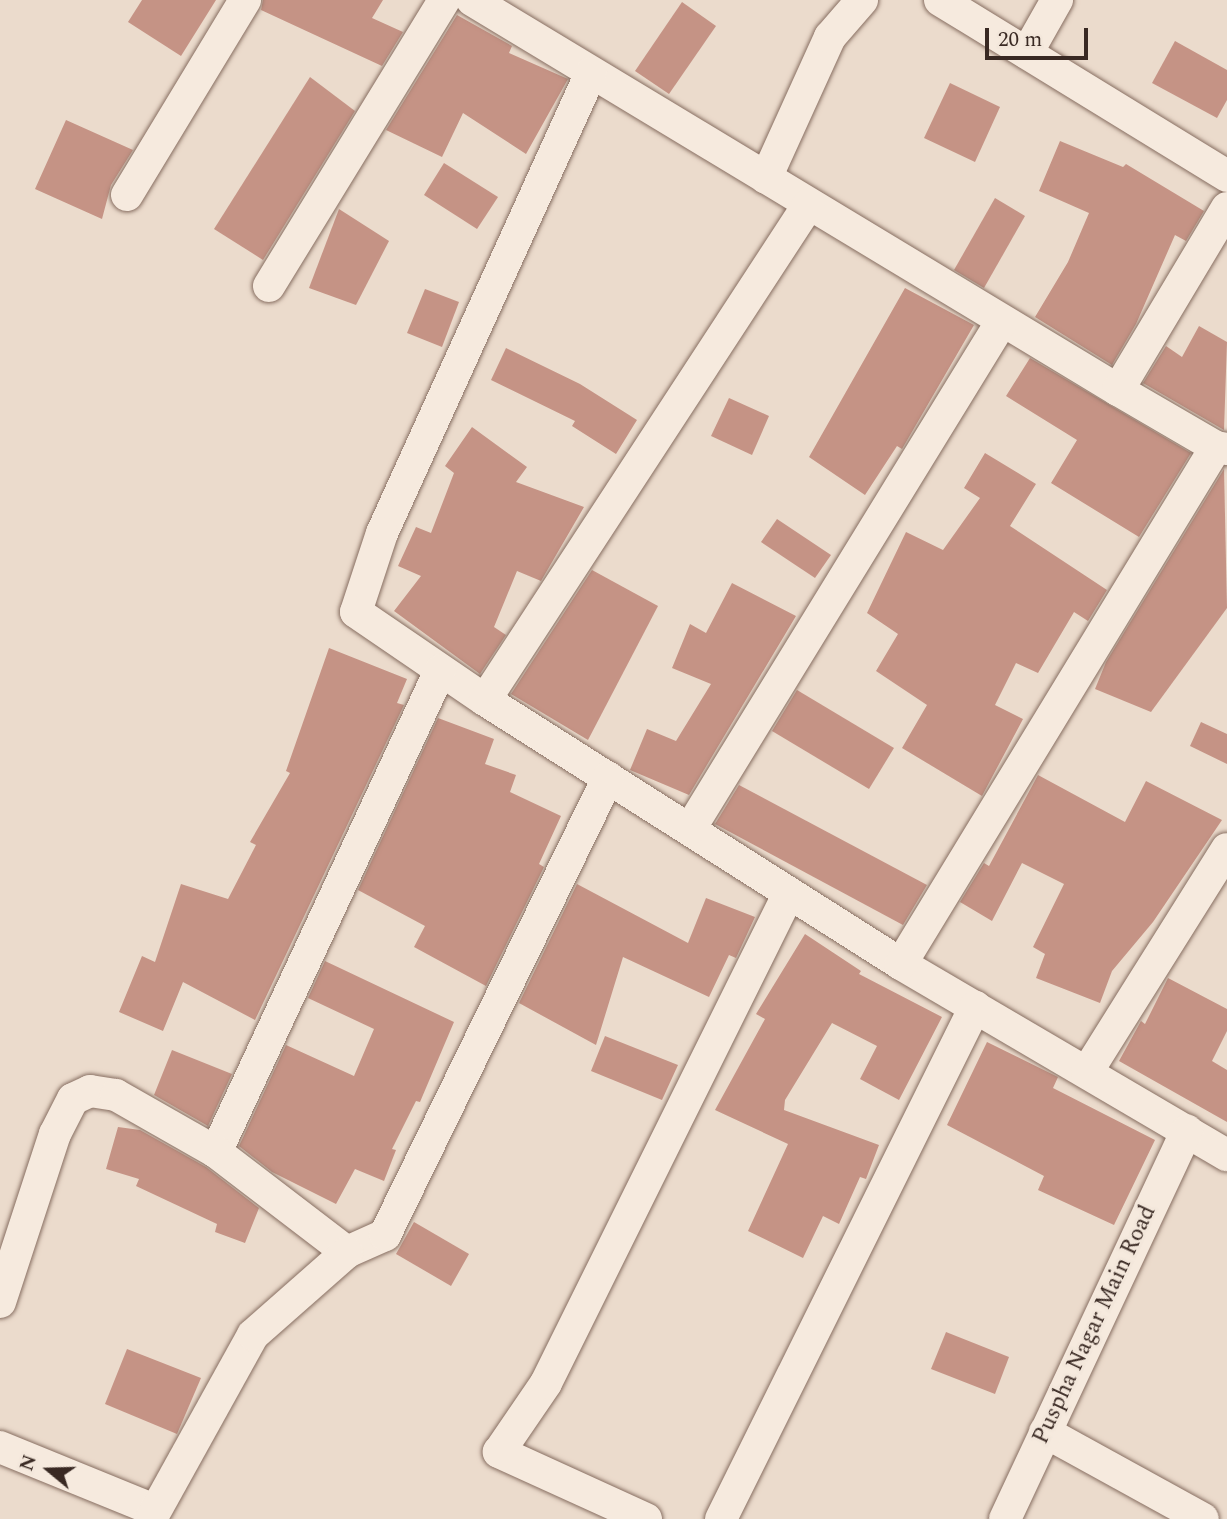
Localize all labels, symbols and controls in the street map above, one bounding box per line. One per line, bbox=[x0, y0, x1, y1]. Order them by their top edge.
scale bar bbox=[989, 14, 1092, 58]
text: 20 m bbox=[998, 24, 1042, 56]
street label: Puspha Nagar Main Road bbox=[1028, 1201, 1162, 1449]
north arrow bbox=[14, 1435, 84, 1505]
text: N bbox=[12, 1451, 45, 1475]

